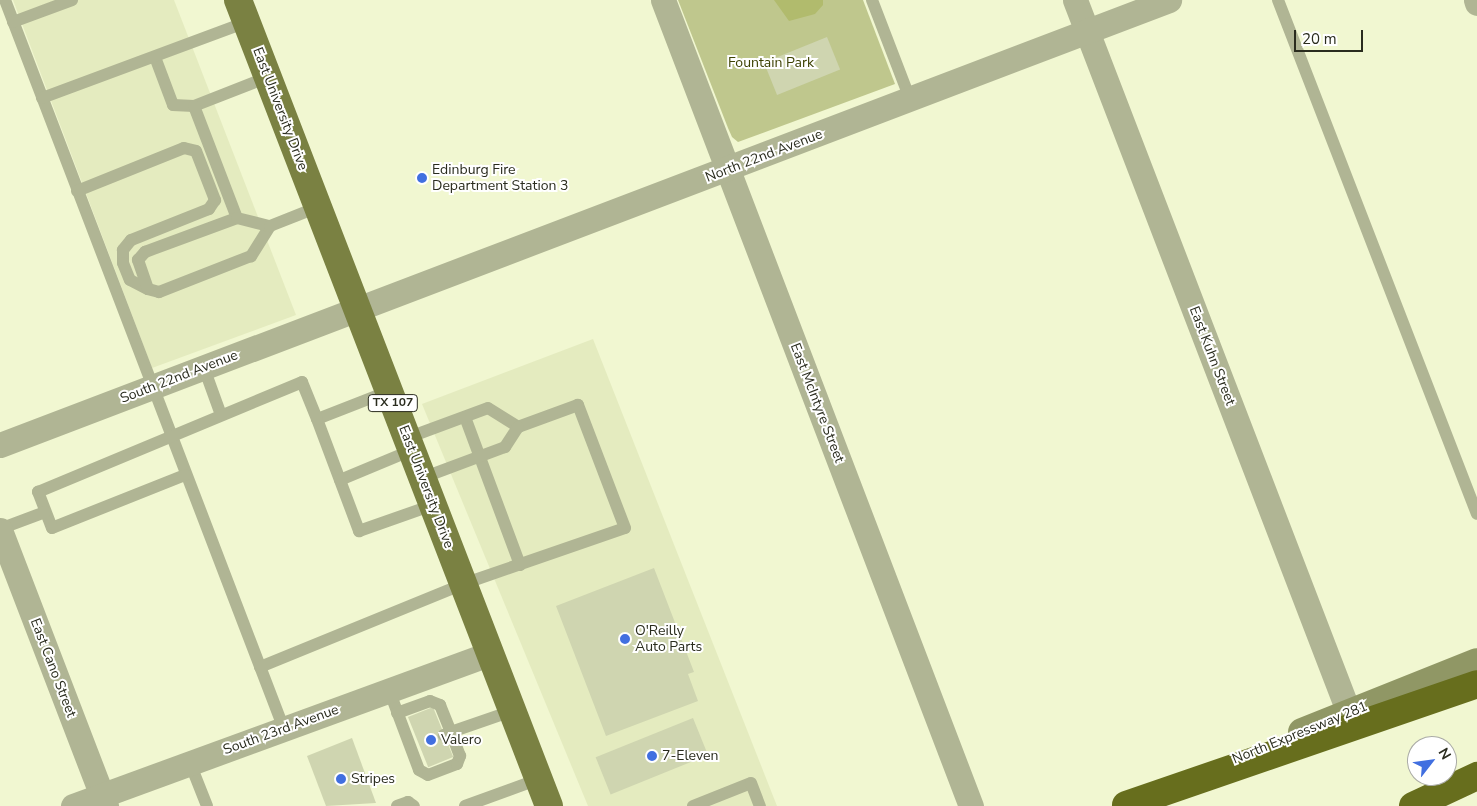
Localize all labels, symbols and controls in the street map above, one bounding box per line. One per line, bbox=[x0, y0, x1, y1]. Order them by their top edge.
scale bar bbox=[1297, 20, 1366, 52]
text: 20 m bbox=[1302, 29, 1337, 49]
street label: East University Drive bbox=[249, 45, 311, 173]
park label: Fountain Park bbox=[728, 55, 814, 71]
street label: North 22nd Avenue bbox=[703, 126, 825, 186]
place label: Edinburg Fire Department Station 3 bbox=[432, 162, 568, 194]
marker: Edinburg Fire Department Station 3 bbox=[416, 172, 428, 184]
street label: East Kuhn Street bbox=[1185, 304, 1239, 408]
street label: East McIntyre Street bbox=[786, 341, 848, 465]
street label: South 22nd Avenue bbox=[118, 347, 240, 407]
road number: TX 107 bbox=[367, 393, 419, 412]
street label: East University Drive bbox=[395, 423, 457, 551]
street label: East Cano Street bbox=[26, 616, 80, 720]
place label: O'Reilly Auto Parts bbox=[635, 623, 702, 656]
marker: O'Reilly Auto Parts bbox=[619, 633, 631, 645]
street label: North Expressway 281 bbox=[1230, 698, 1370, 768]
street label: South 23rd Avenue bbox=[221, 701, 341, 759]
place label: Valero bbox=[441, 732, 481, 748]
marker: Valero bbox=[425, 734, 437, 746]
north arrow bbox=[1407, 736, 1457, 786]
text: N bbox=[1434, 744, 1455, 763]
place label: 7-Eleven bbox=[662, 748, 718, 764]
marker: 7-Eleven bbox=[646, 750, 658, 762]
place label: Stripes bbox=[351, 771, 395, 787]
marker: Stripes bbox=[335, 773, 347, 785]

